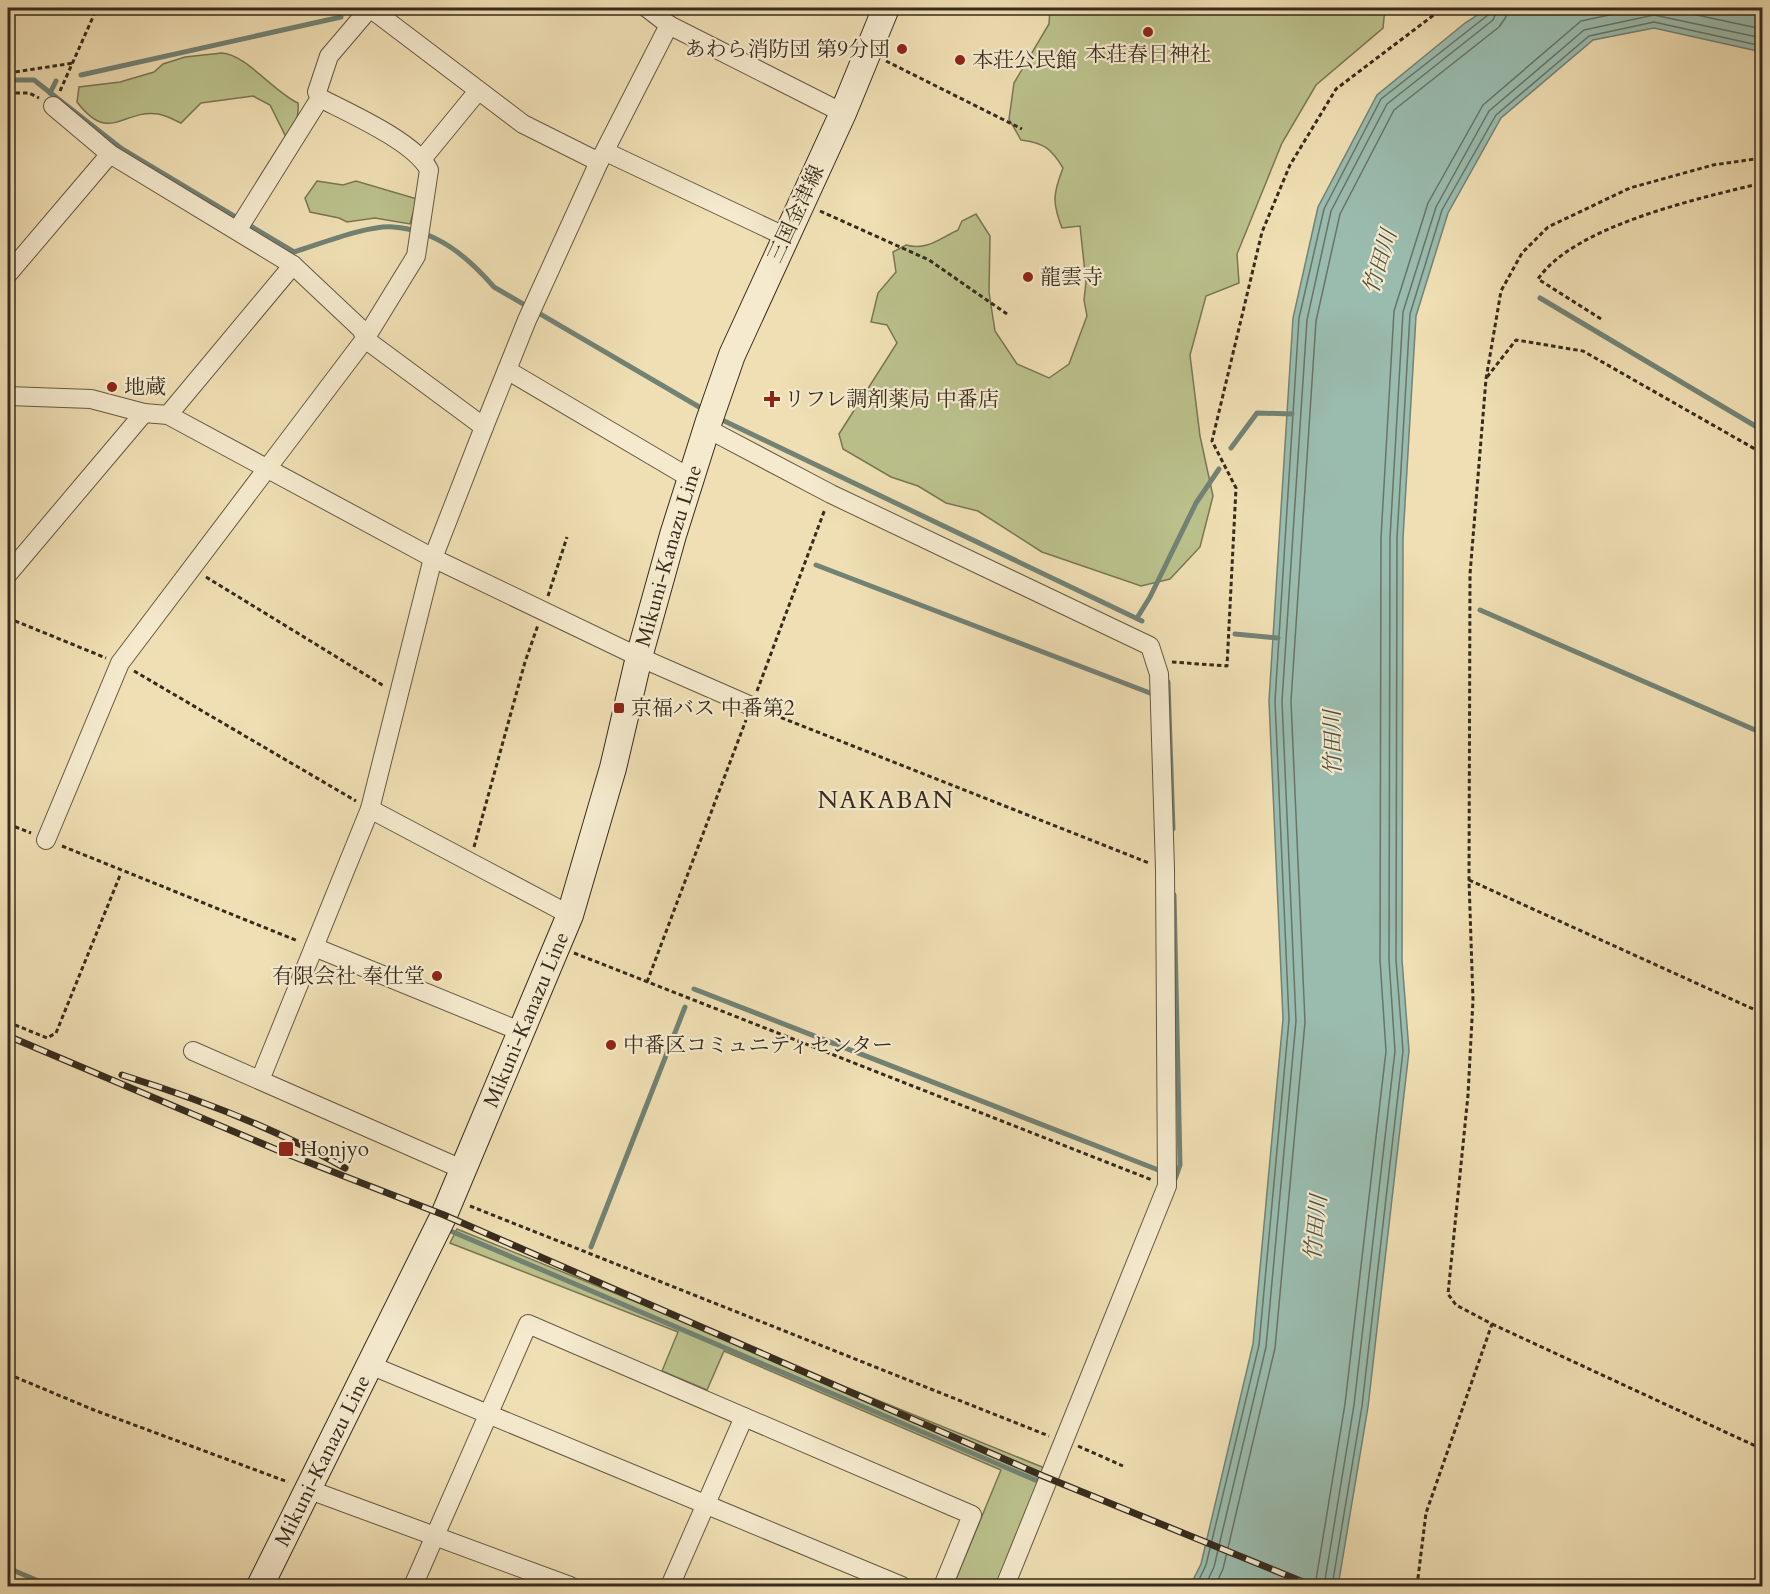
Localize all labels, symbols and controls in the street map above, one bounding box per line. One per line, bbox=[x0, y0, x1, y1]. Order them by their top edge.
marker: 本荘春日神社 bbox=[1141, 25, 1155, 39]
place label: あわら消防団 第9分団 bbox=[685, 35, 890, 64]
place label: 本荘春日神社 bbox=[1085, 40, 1211, 69]
marker: あわら消防団 第9分団 bbox=[895, 42, 909, 56]
place label: 本荘公民館 bbox=[972, 46, 1077, 75]
marker: 本荘公民館 bbox=[953, 53, 967, 67]
street label: 三国金津線 bbox=[761, 160, 831, 268]
water label: 竹田川 bbox=[1356, 224, 1405, 298]
place label: 龍雲寺 bbox=[1040, 263, 1103, 292]
marker: 龍雲寺 bbox=[1021, 270, 1035, 284]
place label: 地蔵 bbox=[124, 373, 166, 402]
marker: 地蔵 bbox=[105, 380, 119, 394]
place label: リフレ調剤薬局 中番店 bbox=[784, 385, 999, 414]
marker: リフレ調剤薬局 中番店 bbox=[765, 392, 779, 406]
street label: Mikuni-Kanazu Line bbox=[628, 461, 709, 650]
place label: 京福バス 中番第2 bbox=[631, 694, 795, 723]
marker: 京福バス 中番第2 bbox=[612, 701, 626, 715]
water label: 竹田川 bbox=[1317, 708, 1349, 776]
district label: NAKABAN bbox=[818, 784, 954, 817]
street label: Mikuni-Kanazu Line bbox=[476, 927, 576, 1112]
place label: 有限会社 奉仕堂 bbox=[272, 962, 425, 991]
marker: 有限会社 奉仕堂 bbox=[430, 969, 444, 983]
place label: 中番区コミュニティセンター bbox=[623, 1031, 893, 1060]
marker: 中番区コミュニティセンター bbox=[604, 1038, 618, 1052]
place label: Honjyo bbox=[300, 1135, 369, 1164]
marker: Honjyo bbox=[277, 1140, 295, 1158]
water label: 竹田川 bbox=[1298, 1192, 1335, 1262]
street label: Mikuni-Kanazu Line bbox=[267, 1370, 377, 1551]

